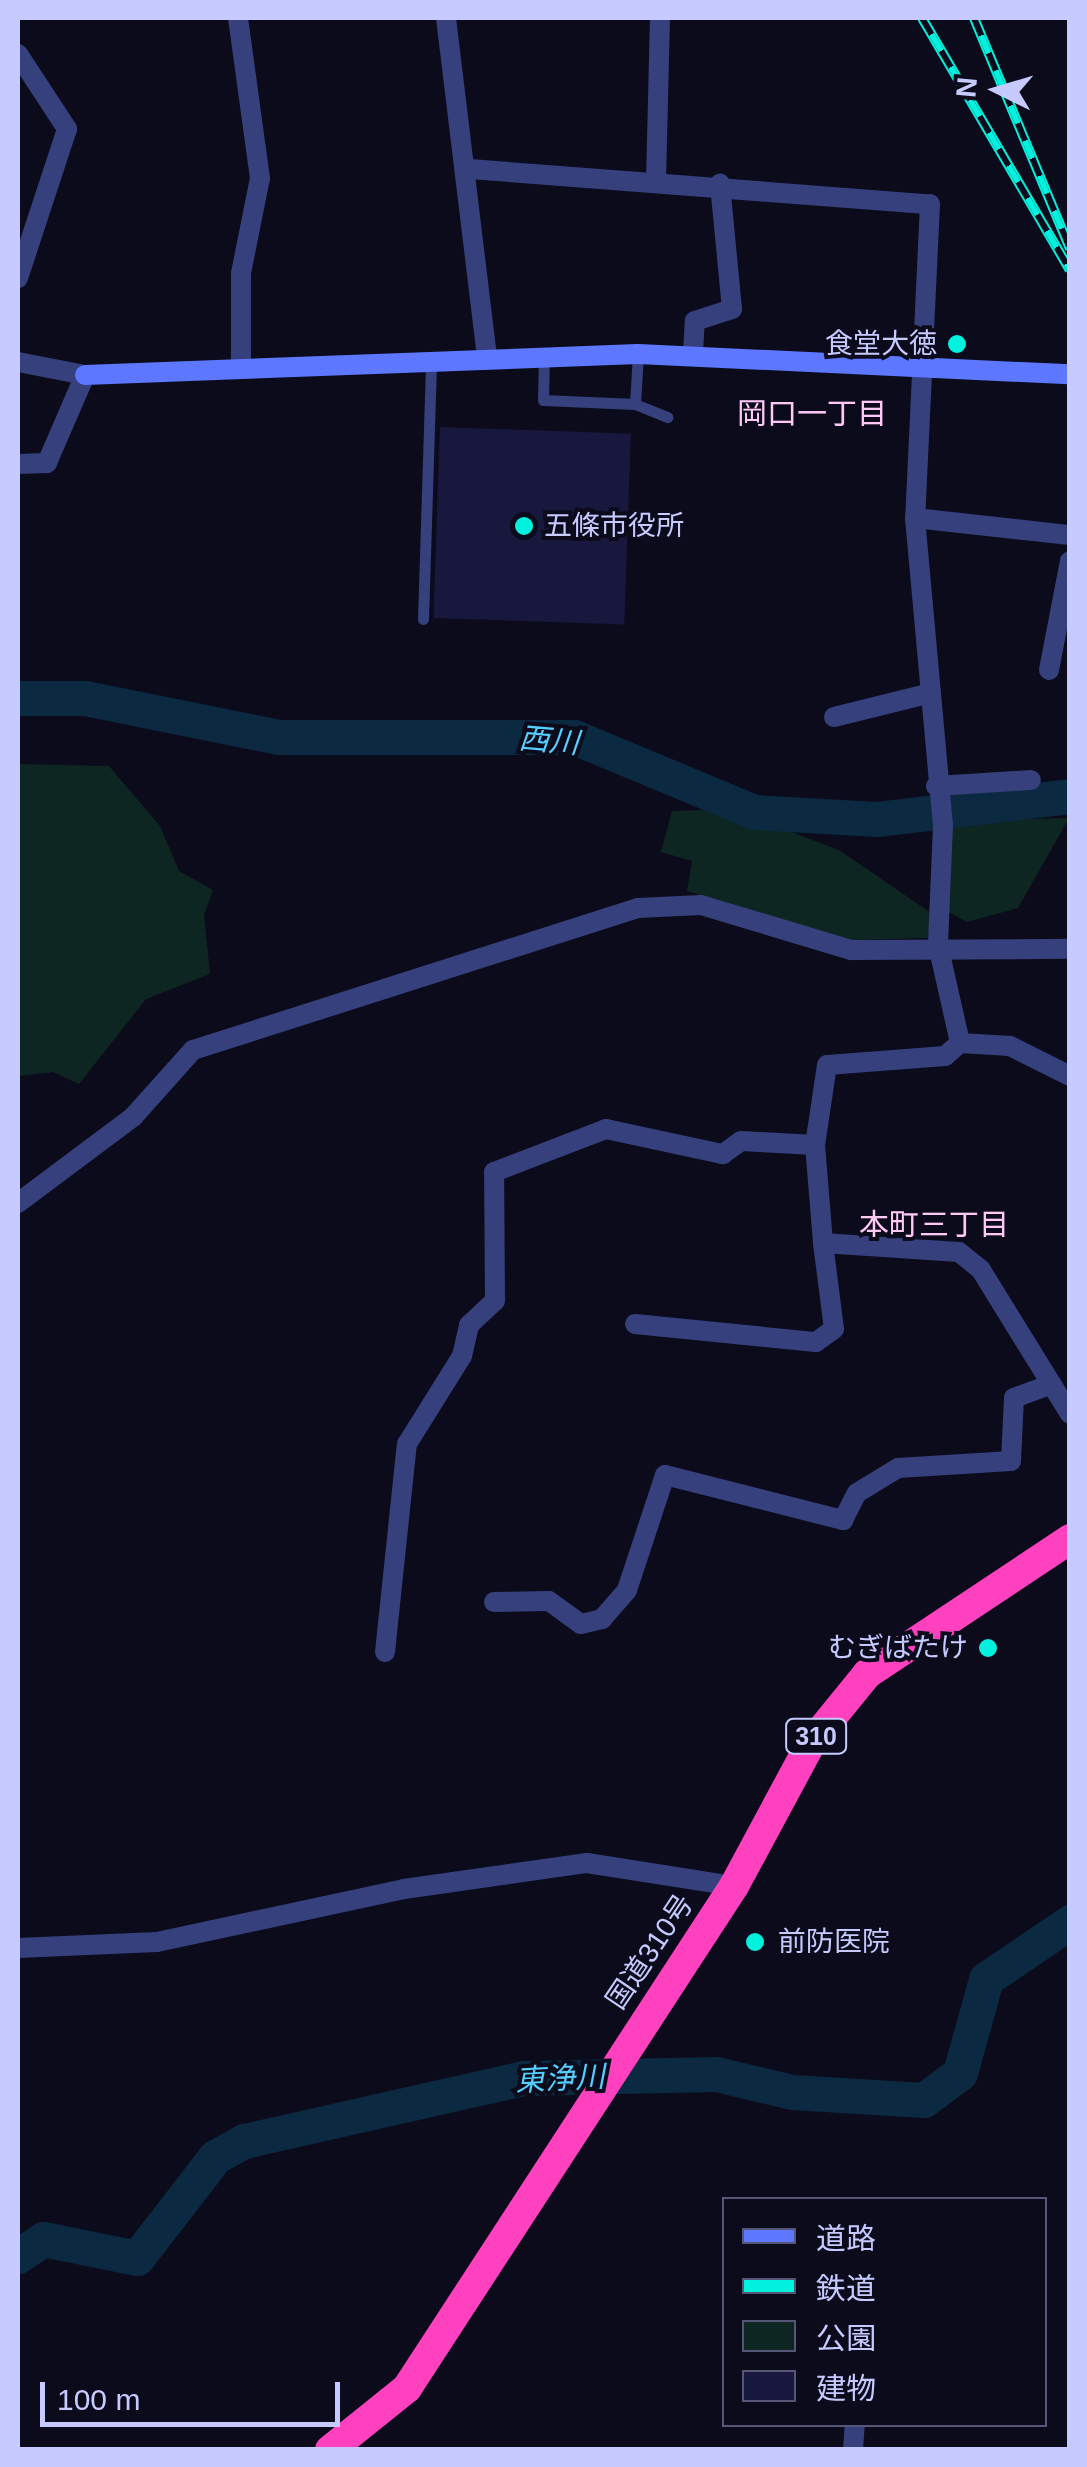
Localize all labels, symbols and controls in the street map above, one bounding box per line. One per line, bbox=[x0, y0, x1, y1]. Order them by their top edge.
north arrow bbox=[947, 40, 1047, 140]
text: N bbox=[950, 76, 983, 99]
place label: 食堂大徳 bbox=[825, 327, 937, 361]
marker: 食堂大徳 bbox=[946, 333, 968, 355]
district label: 岡口一丁目 bbox=[737, 396, 887, 432]
place label: 五條市役所 bbox=[544, 509, 684, 543]
marker: 五條市役所 bbox=[513, 515, 535, 537]
water label: 西川 bbox=[518, 720, 580, 762]
district label: 本町三丁目 bbox=[859, 1207, 1009, 1243]
place label: むぎばたけ bbox=[828, 1631, 968, 1665]
marker: むぎばたけ bbox=[977, 1637, 999, 1659]
road number: 310 bbox=[784, 1716, 848, 1756]
street label: 国道310号 bbox=[600, 1888, 700, 2016]
place label: 前防医院 bbox=[778, 1925, 890, 1959]
marker: 前防医院 bbox=[742, 1929, 768, 1955]
water label: 東浄川 bbox=[514, 2059, 606, 2099]
legend bbox=[722, 2197, 1047, 2427]
text: 道路 bbox=[816, 2222, 876, 2255]
text: 鉄道 bbox=[816, 2272, 876, 2305]
text: 公園 bbox=[816, 2322, 876, 2355]
scale bar bbox=[45, 2362, 345, 2424]
text: 建物 bbox=[816, 2372, 876, 2405]
text: 100 m bbox=[57, 2383, 140, 2416]

